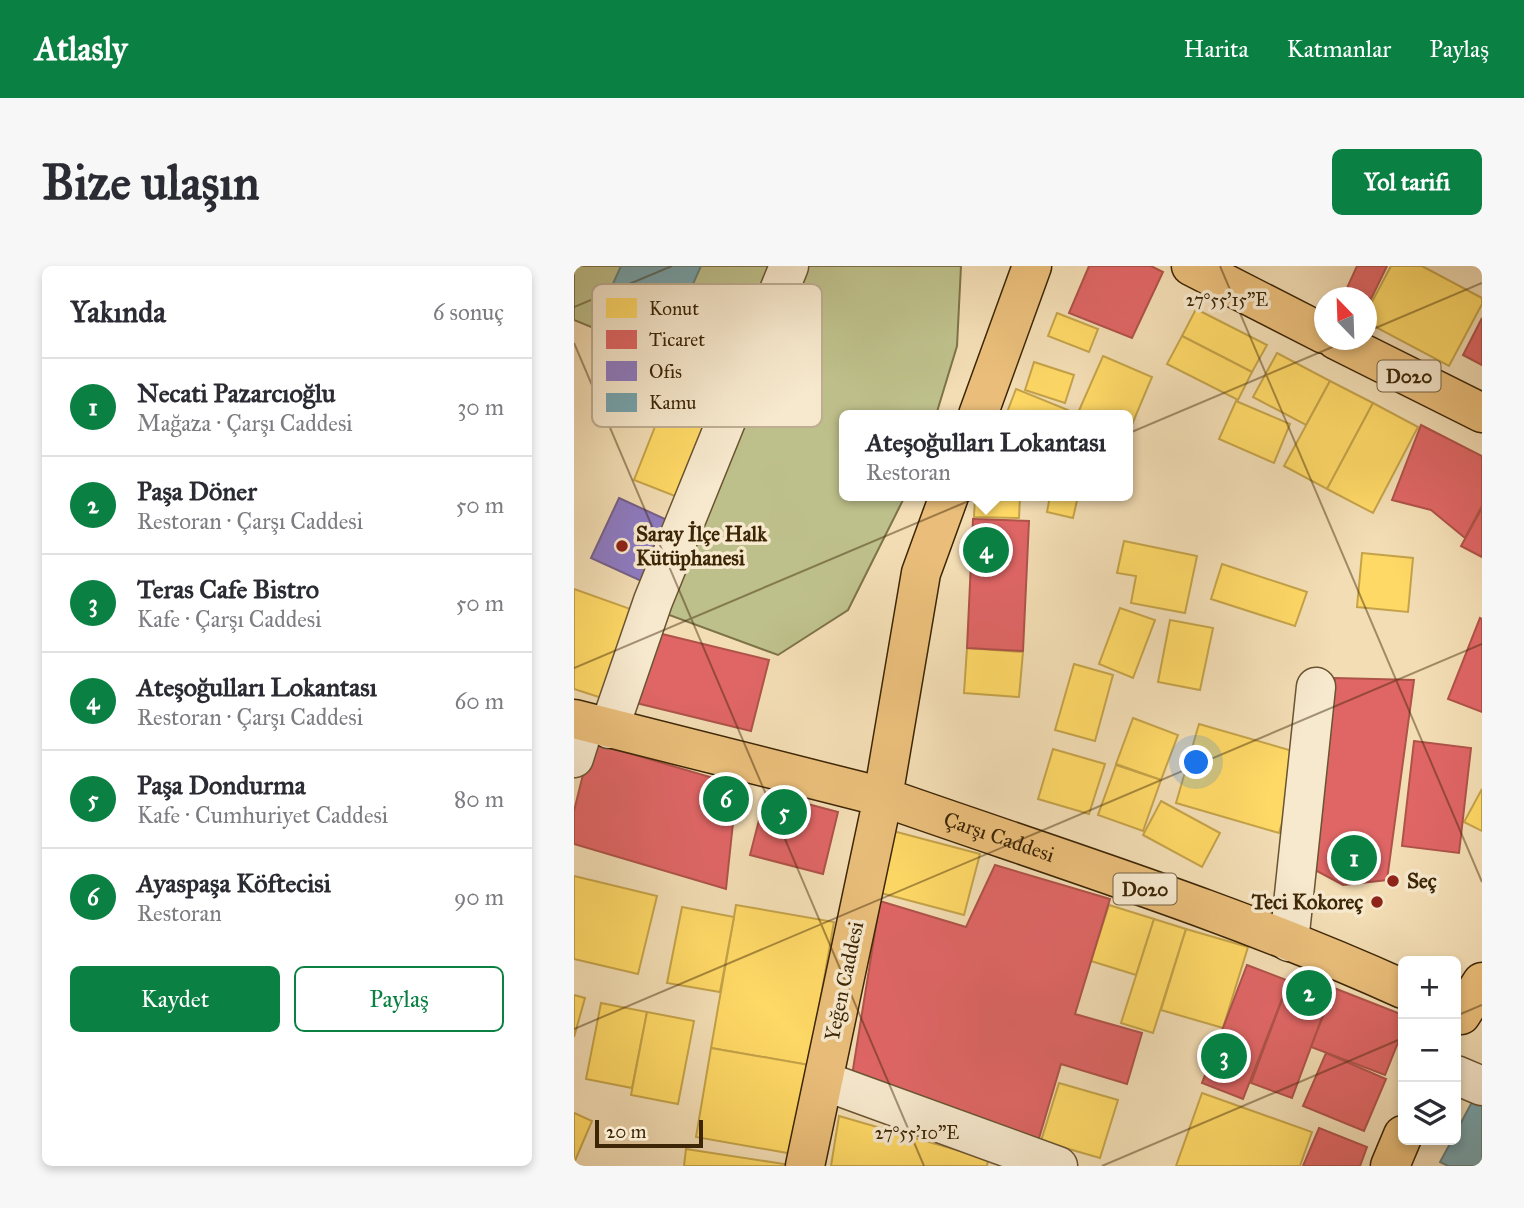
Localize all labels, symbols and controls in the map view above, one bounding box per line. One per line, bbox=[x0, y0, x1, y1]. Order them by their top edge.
text: Atlasly bbox=[35, 29, 127, 69]
text: Harita bbox=[1184, 34, 1249, 64]
text: Katmanlar bbox=[1287, 34, 1391, 64]
text: Paylaş bbox=[1429, 34, 1489, 64]
button: Yol tarifi bbox=[1332, 149, 1482, 215]
text: Bize ulaşın bbox=[42, 153, 259, 212]
legend bbox=[592, 284, 822, 427]
north arrow bbox=[1314, 287, 1377, 350]
text: 27°55'15"E bbox=[1186, 289, 1268, 311]
text: Yakında bbox=[70, 294, 166, 330]
text: Konut bbox=[649, 297, 699, 320]
text: 6 sonuç bbox=[433, 298, 504, 326]
text: Ticaret bbox=[649, 328, 705, 351]
text: Ofis bbox=[649, 360, 682, 383]
road number: D020 bbox=[1378, 360, 1440, 391]
text: Necati Pazarcıoğlu bbox=[137, 377, 336, 409]
text: Kamu bbox=[649, 391, 696, 414]
text: 1 bbox=[88, 393, 98, 421]
text: 30 m bbox=[457, 393, 504, 421]
text: Mağaza · Çarşı Caddesi bbox=[137, 409, 353, 437]
popup bbox=[839, 410, 1133, 501]
text: Ateşoğulları Lokantası bbox=[866, 426, 1106, 458]
text: Restoran bbox=[866, 458, 951, 486]
text: Paşa Döner bbox=[137, 475, 257, 507]
text: 2 bbox=[87, 491, 99, 519]
text: 50 m bbox=[456, 491, 504, 519]
text: Restoran · Çarşı Caddesi bbox=[137, 507, 363, 535]
place label: Saray İlçe Halk Kütüphanesi bbox=[636, 520, 768, 571]
pin: 4 bbox=[963, 524, 1009, 576]
marker: Saray İlçe Halk Kütüphanesi bbox=[614, 538, 630, 554]
text: Teras Cafe Bistro bbox=[137, 573, 319, 605]
text: 3 bbox=[88, 589, 98, 617]
text: 50 m bbox=[456, 589, 504, 617]
text: Kafe · Çarşı Caddesi bbox=[137, 605, 322, 633]
text: Ateşoğulları Lokantası bbox=[137, 671, 377, 703]
text: 4 bbox=[87, 687, 99, 715]
text: 60 m bbox=[455, 687, 504, 715]
text: Restoran · Çarşı Caddesi bbox=[137, 703, 363, 731]
your location bbox=[1179, 745, 1213, 779]
text: Paşa Dondurma bbox=[137, 769, 306, 801]
pin: 6 bbox=[703, 773, 749, 825]
text: 5 bbox=[88, 785, 98, 813]
text: 80 m bbox=[454, 785, 504, 813]
pin: 5 bbox=[761, 786, 807, 838]
text: Kafe · Cumhuriyet Caddesi bbox=[137, 801, 388, 829]
street label: Çarşı Caddesi bbox=[940, 806, 1058, 868]
pin: 1 bbox=[1331, 832, 1377, 884]
text: Ayaspaşa Köftecisi bbox=[137, 867, 331, 899]
place label: Seç bbox=[1407, 868, 1437, 894]
marker: Seç bbox=[1385, 873, 1401, 889]
road number: D020 bbox=[1114, 874, 1176, 904]
text: 6 bbox=[87, 883, 99, 911]
text: 90 m bbox=[454, 883, 504, 911]
place label: Teci Kokoreç bbox=[1251, 889, 1363, 915]
marker: Teci Kokoreç bbox=[1369, 894, 1385, 910]
text: Restoran bbox=[137, 899, 222, 927]
street label: Yeğen Caddesi bbox=[819, 919, 869, 1043]
map controls bbox=[1398, 956, 1461, 1145]
button: + bbox=[1398, 956, 1461, 1019]
button: Kaydet bbox=[70, 966, 280, 1032]
button: Paylaş bbox=[294, 966, 504, 1032]
pin: 2 bbox=[1286, 967, 1332, 1019]
button: − bbox=[1398, 1019, 1461, 1082]
pin: 3 bbox=[1201, 1030, 1247, 1082]
button: layers bbox=[1398, 1082, 1461, 1145]
scale bar bbox=[595, 1117, 704, 1149]
text: 20 m bbox=[606, 1120, 647, 1143]
text: 27°55'10"E bbox=[875, 1122, 959, 1144]

